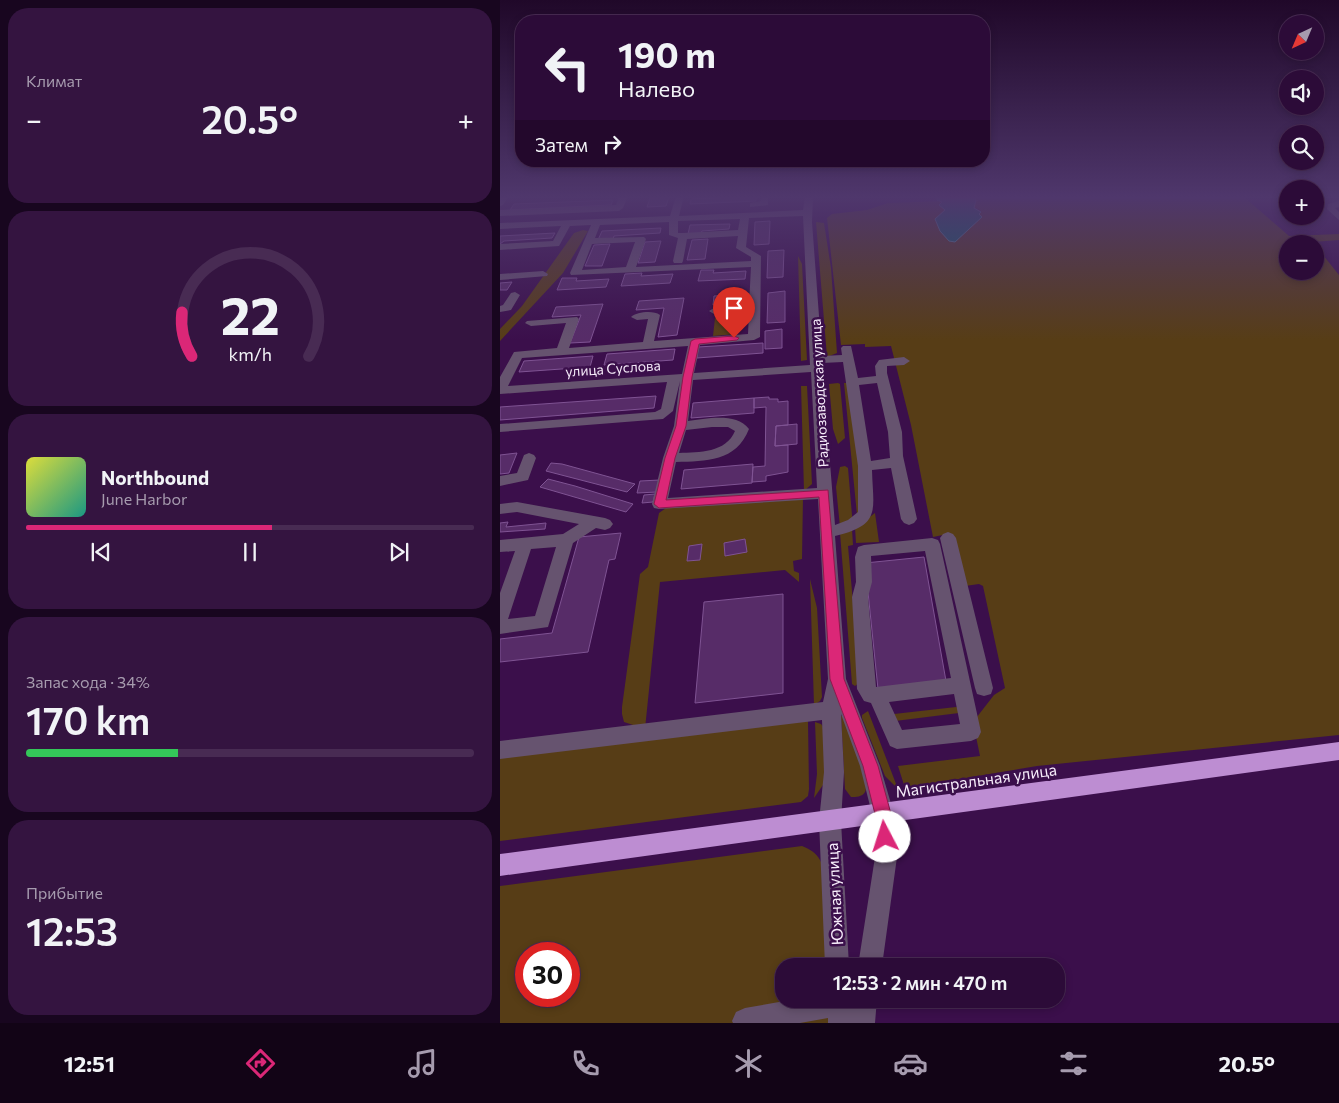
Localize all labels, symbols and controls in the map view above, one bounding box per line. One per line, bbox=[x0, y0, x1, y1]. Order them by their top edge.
north arrow bbox=[1279, 15, 1324, 60]
map controls bbox=[1279, 15, 1324, 280]
text: 190 m bbox=[618, 32, 716, 75]
icon: left bbox=[535, 35, 600, 100]
button: sound bbox=[1279, 70, 1324, 115]
text: Климат bbox=[26, 71, 82, 90]
text: Налево bbox=[618, 75, 695, 102]
text: 20.5° bbox=[202, 95, 298, 142]
text: − bbox=[26, 102, 42, 136]
text: + bbox=[458, 102, 474, 136]
button: search bbox=[1279, 125, 1324, 170]
icon: right bbox=[598, 130, 626, 158]
text: Затем bbox=[535, 133, 588, 156]
button: + bbox=[1279, 180, 1324, 225]
button: − bbox=[1279, 235, 1324, 280]
text: 22 bbox=[220, 282, 280, 346]
pin bbox=[713, 287, 755, 338]
icon: arrive bbox=[720, 294, 748, 322]
street label: Радиозаводская улица bbox=[807, 318, 831, 468]
text: km/h bbox=[228, 343, 272, 365]
street label: улица Суслова bbox=[565, 356, 661, 380]
text: Northbound bbox=[101, 466, 209, 489]
text: June Harbor bbox=[101, 489, 187, 508]
icon: previous bbox=[87, 538, 115, 566]
icon: pause bbox=[236, 538, 264, 566]
icon: next bbox=[385, 538, 413, 566]
text: Запас хода · 34% bbox=[26, 672, 150, 691]
text: 170 km bbox=[26, 696, 150, 743]
street label: Магистральная улица bbox=[894, 759, 1058, 801]
position arrow bbox=[858, 810, 910, 862]
street label: Южная улица bbox=[822, 842, 846, 946]
text: Прибытие bbox=[26, 883, 103, 902]
text: 12:53 bbox=[26, 907, 118, 954]
speed limit sign: 30 bbox=[515, 942, 580, 1007]
text: 12:53 · 2 мин · 470 m bbox=[833, 971, 1007, 994]
icon: directions bbox=[243, 1046, 278, 1081]
icon: music bbox=[405, 1046, 440, 1081]
icon: phone bbox=[568, 1046, 603, 1081]
icon: climate bbox=[731, 1046, 766, 1081]
icon: car bbox=[893, 1046, 928, 1081]
icon: filters bbox=[1056, 1046, 1091, 1081]
text: 12:51 bbox=[64, 1050, 115, 1077]
text: 20.5° bbox=[1219, 1050, 1275, 1077]

